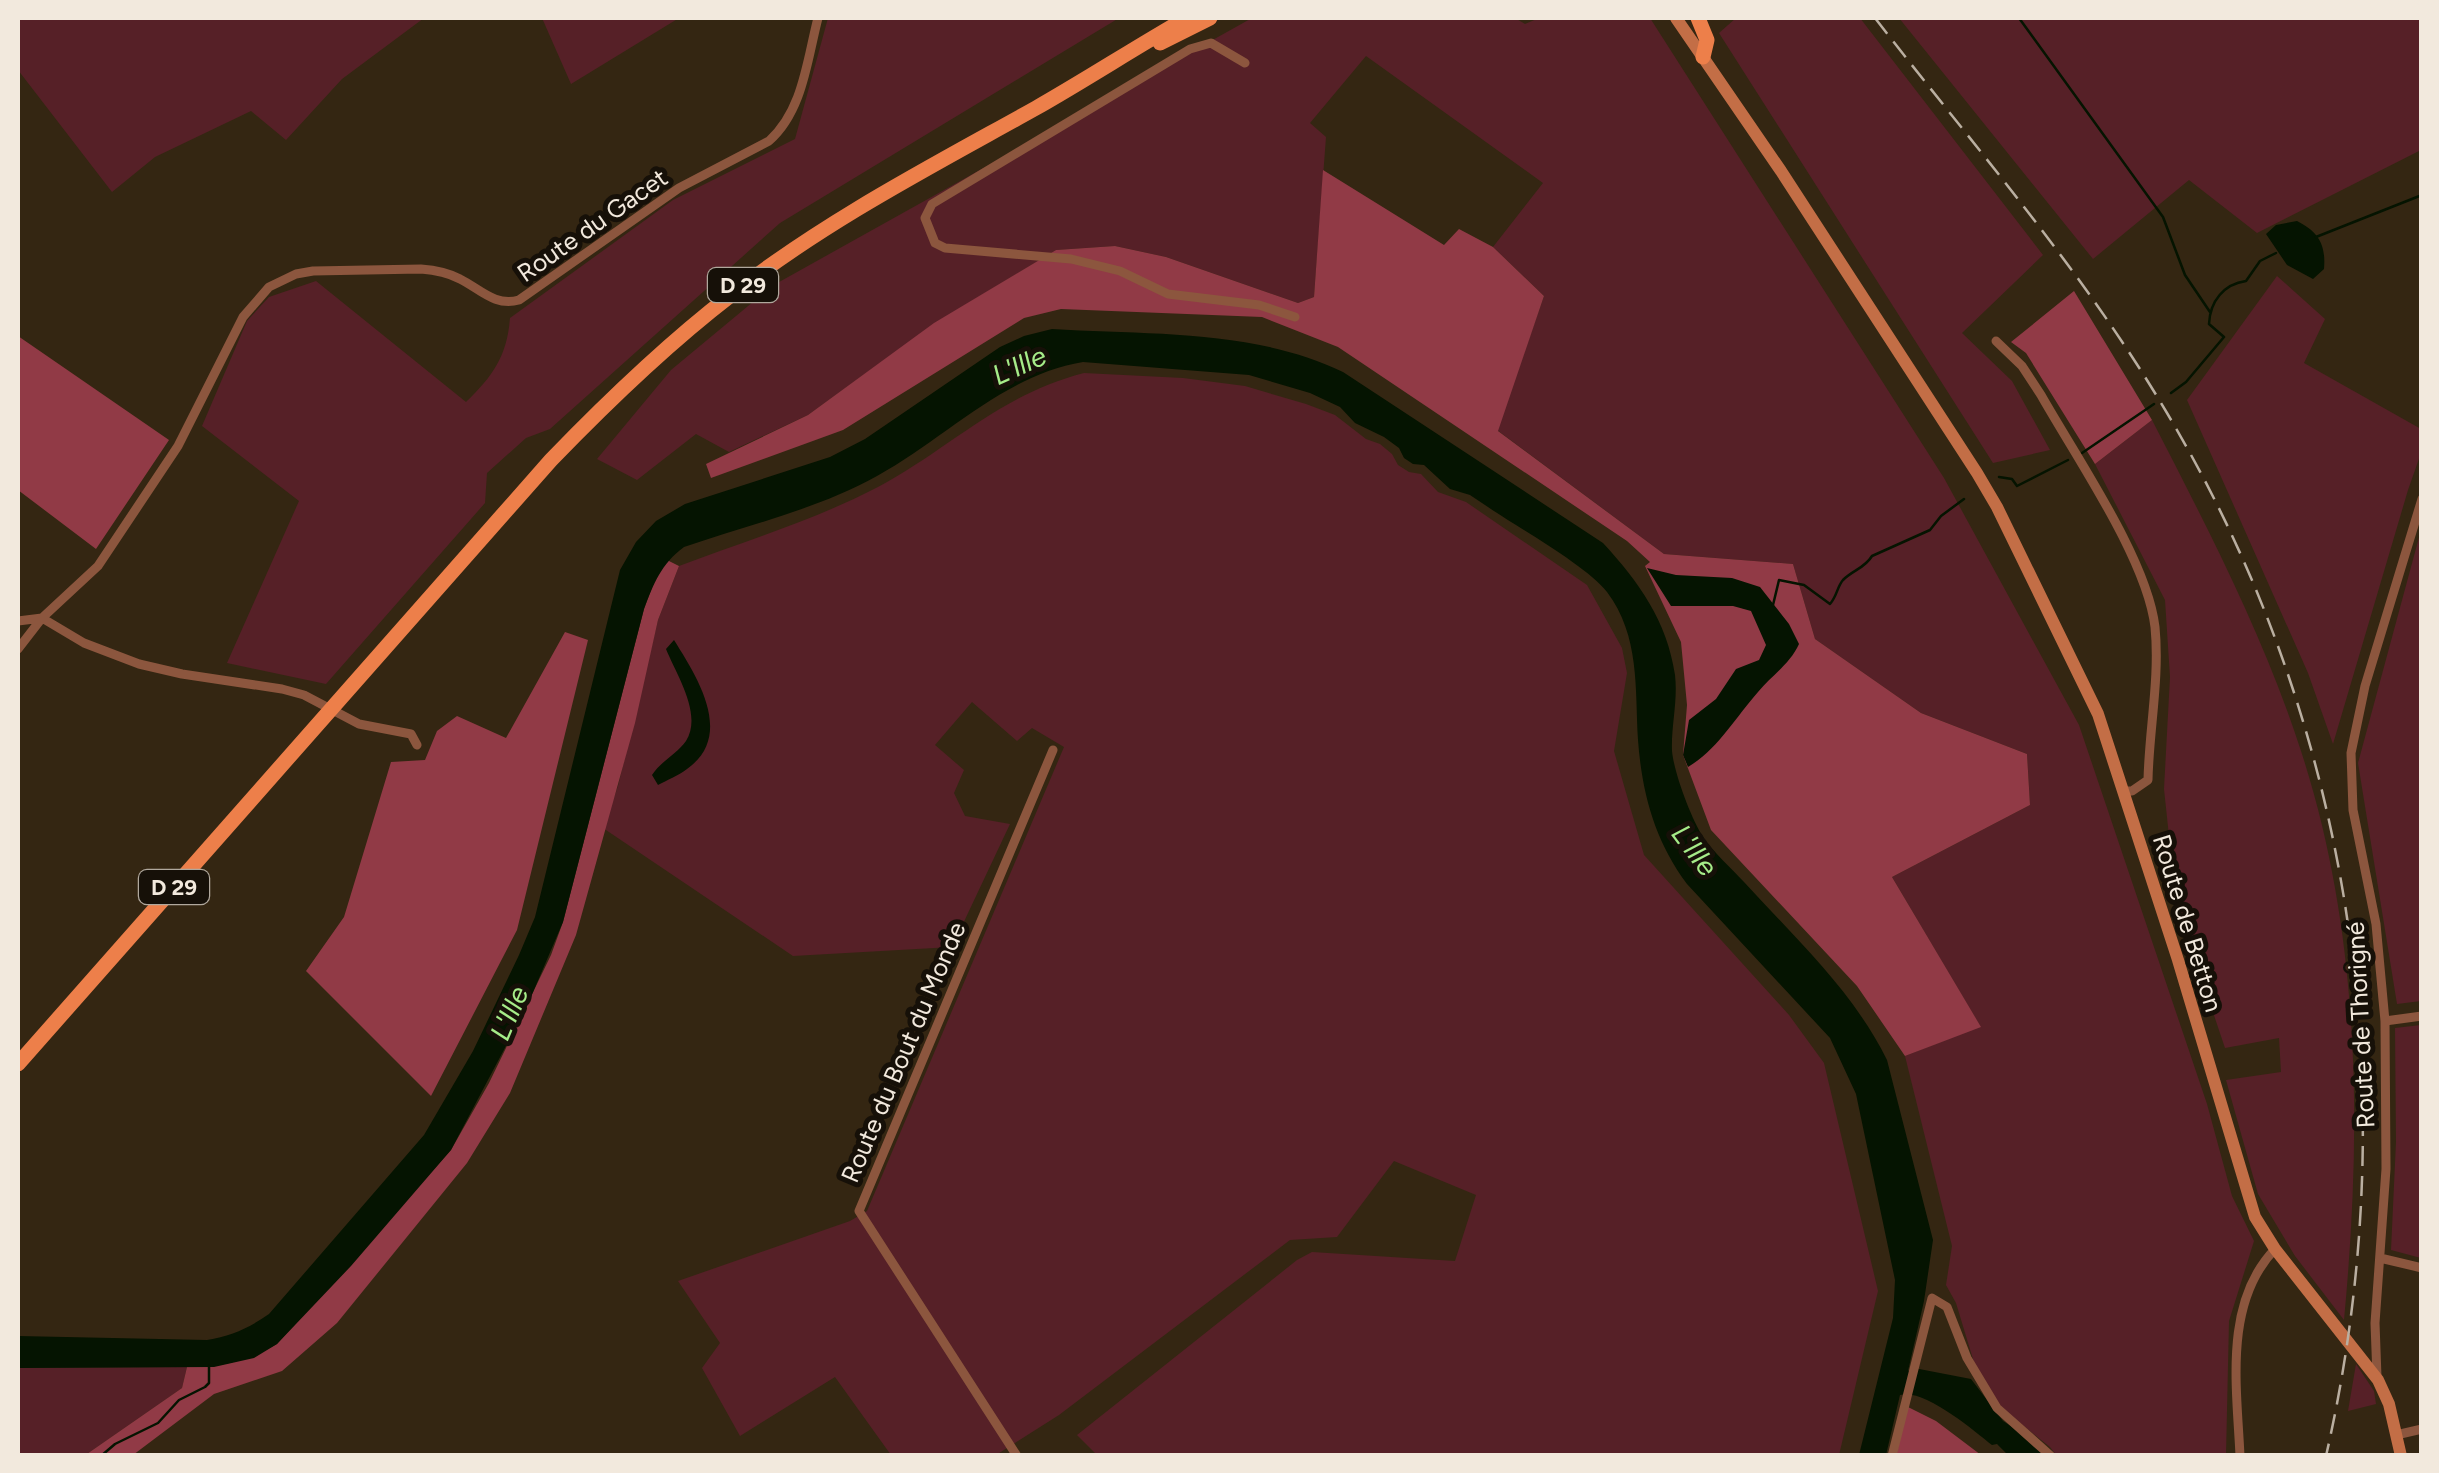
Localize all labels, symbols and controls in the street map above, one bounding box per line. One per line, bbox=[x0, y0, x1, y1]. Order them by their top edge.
street label: Route du Gacet bbox=[511, 162, 673, 288]
road number: D 29 bbox=[708, 268, 778, 302]
water label: L'Ille bbox=[987, 338, 1051, 392]
water label: L'Ille bbox=[1665, 818, 1725, 882]
street label: Route de Betton bbox=[2147, 831, 2229, 1015]
road number: D 29 bbox=[139, 870, 209, 904]
street label: Route du Bout du Monde bbox=[834, 917, 972, 1187]
street label: Route de Thorigné bbox=[2340, 921, 2380, 1129]
water label: L'Ille bbox=[483, 981, 535, 1045]

